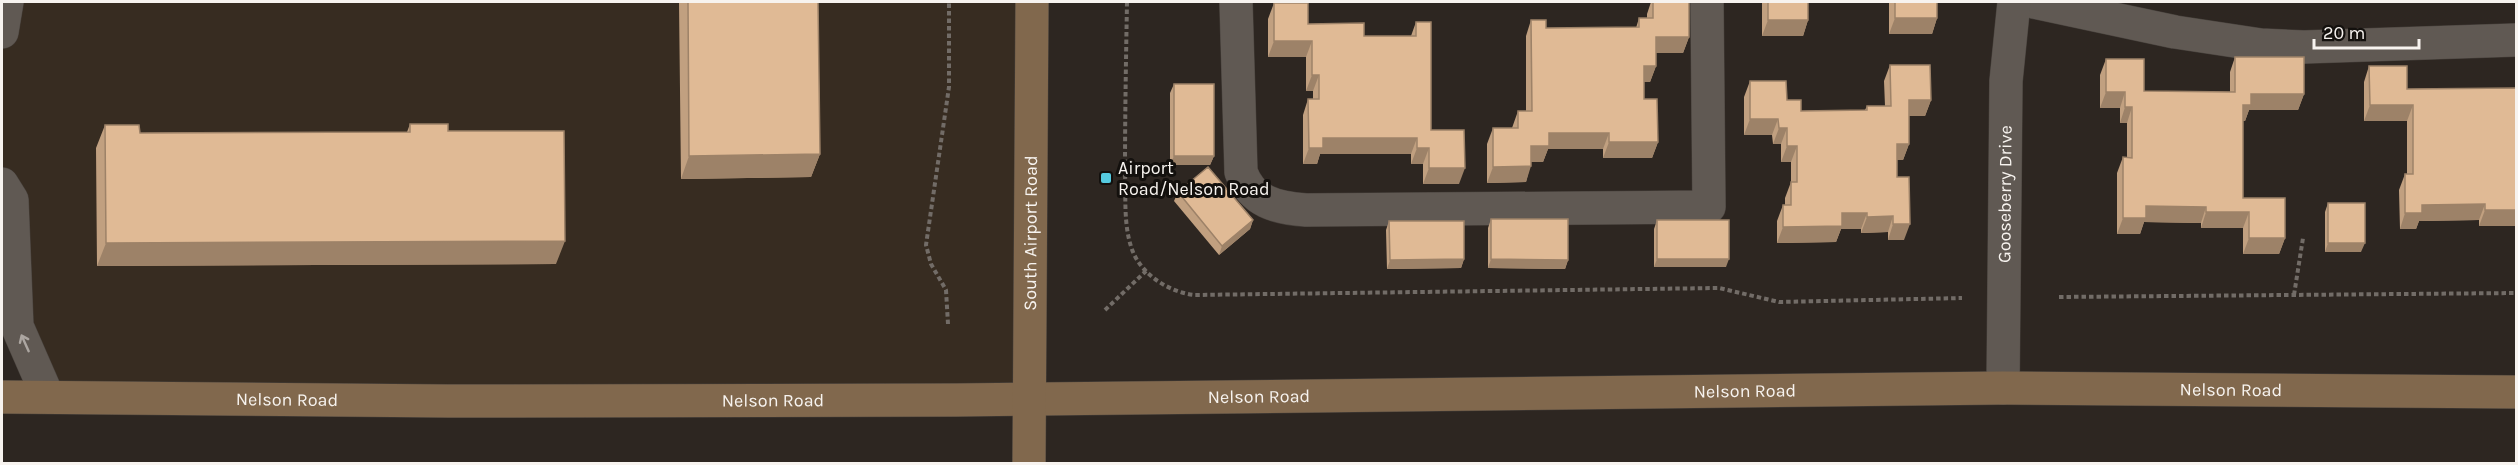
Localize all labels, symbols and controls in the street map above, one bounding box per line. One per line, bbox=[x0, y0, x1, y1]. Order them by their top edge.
scale bar bbox=[2314, 12, 2419, 50]
text: 20 m bbox=[2323, 22, 2365, 44]
street label: Gooseberry Drive bbox=[1993, 125, 2017, 263]
street label: South Airport Road bbox=[1019, 155, 1042, 311]
place label: Airport Road/Nelson Road bbox=[1118, 157, 1270, 200]
marker: Airport Road/Nelson Road bbox=[1099, 171, 1113, 185]
one-way arrow bbox=[18, 335, 30, 353]
street label: Nelson Road bbox=[2180, 378, 2282, 401]
street label: Nelson Road bbox=[1694, 379, 1796, 403]
street label: Nelson Road bbox=[1208, 385, 1310, 408]
street label: Nelson Road bbox=[236, 388, 338, 411]
street label: Nelson Road bbox=[722, 389, 824, 411]

